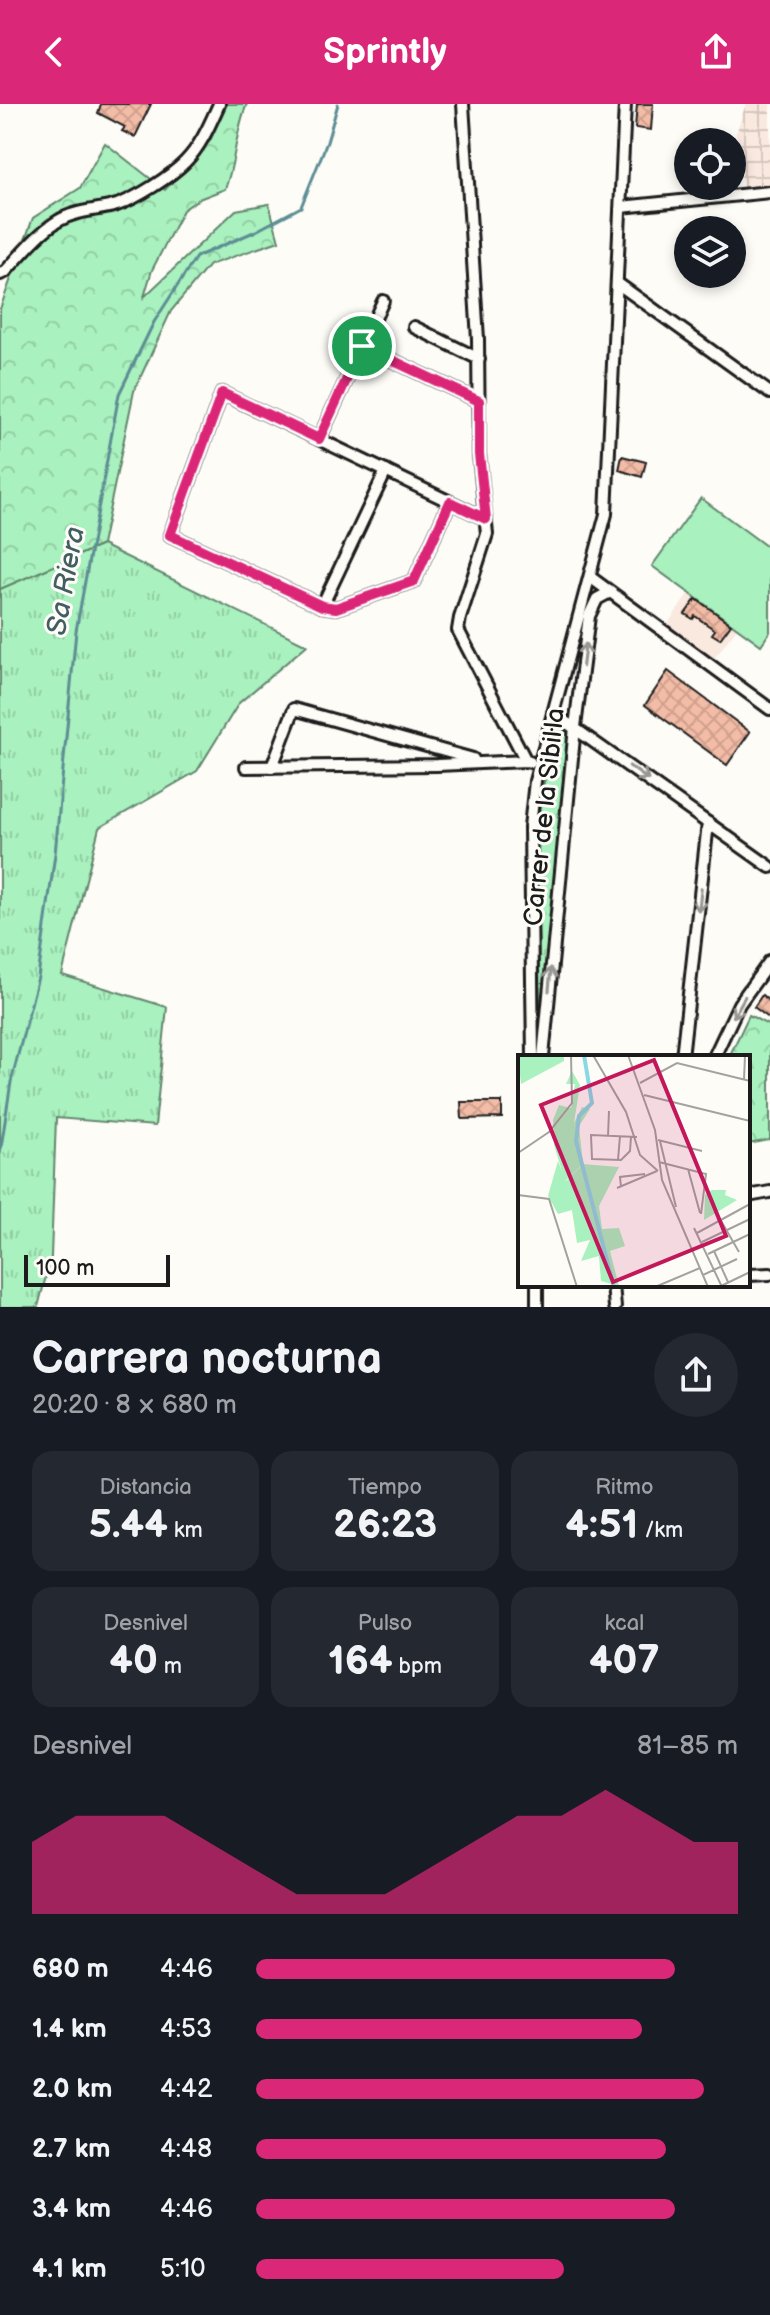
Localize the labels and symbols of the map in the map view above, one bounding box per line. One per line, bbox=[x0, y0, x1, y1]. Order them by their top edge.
pin bbox=[328, 312, 396, 380]
water label: Sa Riera bbox=[40, 524, 92, 638]
one-way arrow bbox=[577, 642, 592, 669]
street label: Carrer de la Sibil·la bbox=[518, 706, 572, 928]
one-way arrow bbox=[627, 765, 649, 781]
one-way arrow bbox=[692, 886, 707, 913]
one-way arrow bbox=[543, 966, 558, 993]
one-way arrow bbox=[730, 995, 746, 1018]
inset map bbox=[518, 1055, 750, 1287]
scale bar bbox=[24, 1251, 170, 1287]

